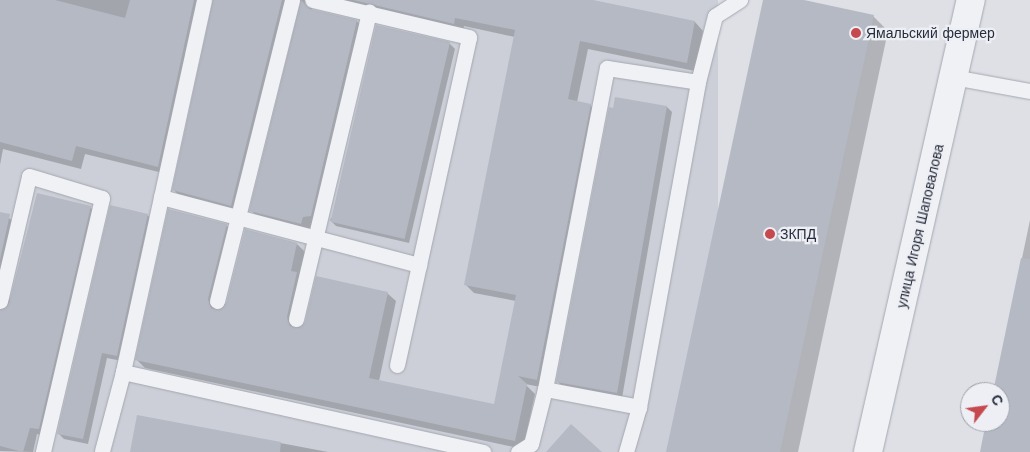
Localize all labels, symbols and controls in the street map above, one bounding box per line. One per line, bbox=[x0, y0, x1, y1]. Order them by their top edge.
place label: Ямальский фермер bbox=[866, 25, 995, 41]
marker: Ямальский фермер bbox=[850, 27, 862, 39]
street label: улица Игоря Шаповалова bbox=[893, 142, 947, 310]
place label: ЗКПД bbox=[780, 226, 816, 242]
marker: ЗКПД bbox=[764, 228, 776, 240]
north arrow bbox=[960, 382, 1010, 432]
text: С bbox=[988, 392, 1007, 408]

